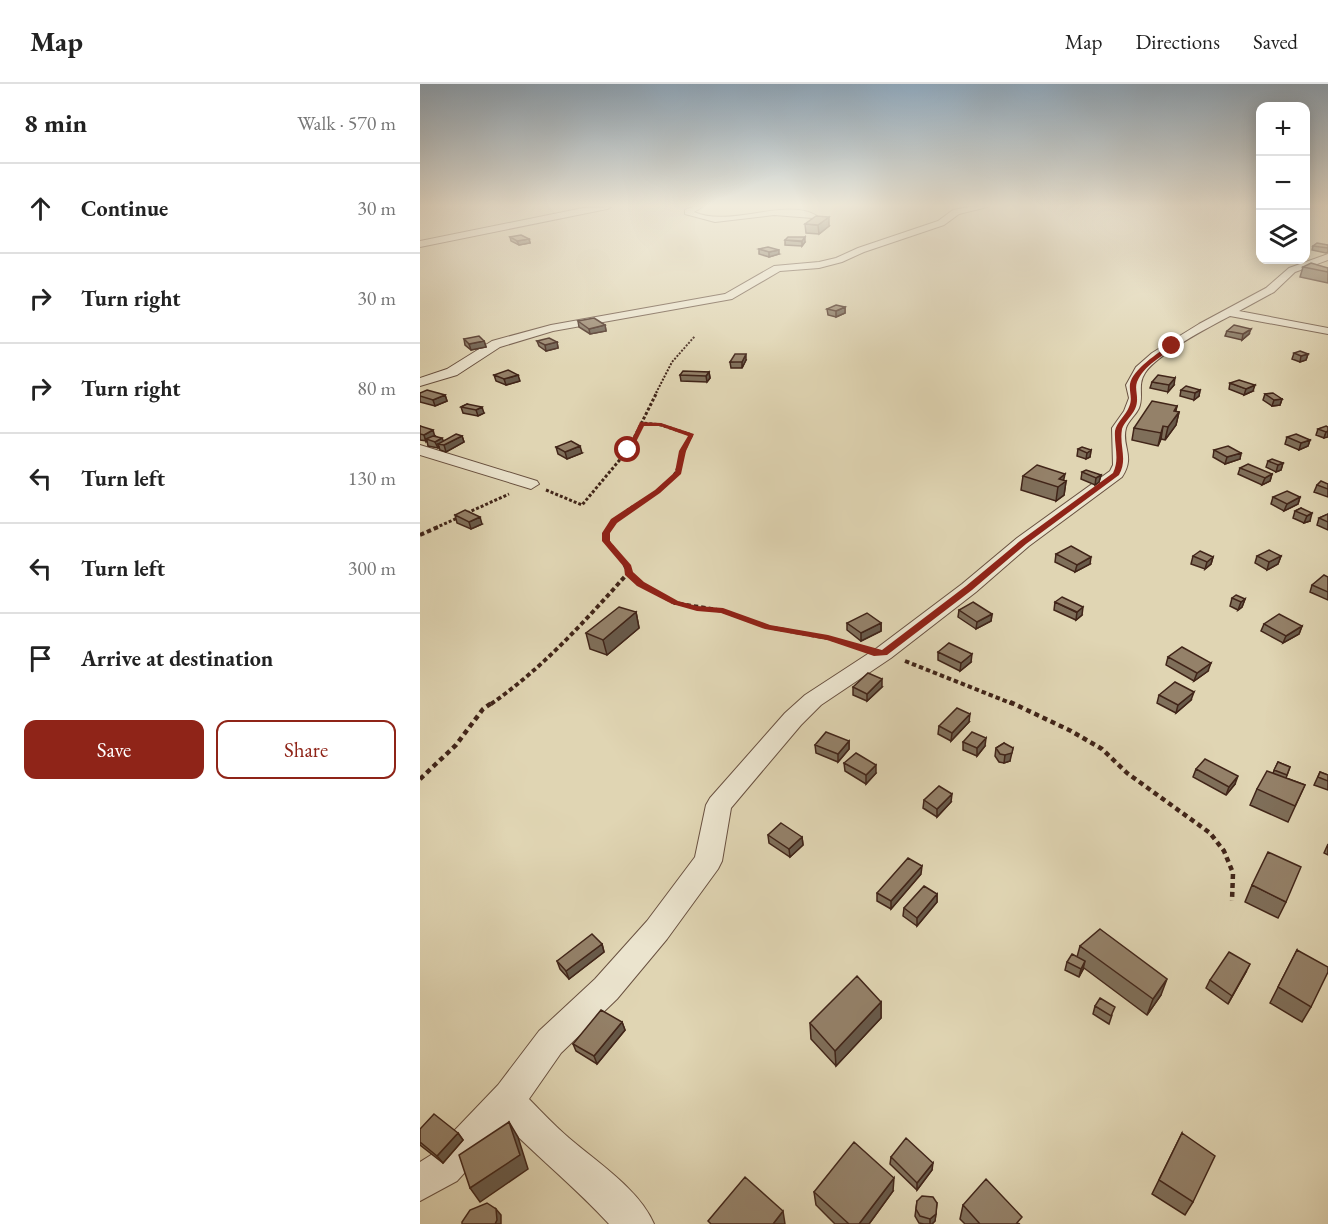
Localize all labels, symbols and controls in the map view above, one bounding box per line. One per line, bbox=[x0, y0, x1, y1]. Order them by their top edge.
text: Map bbox=[30, 23, 83, 59]
text: Map bbox=[1065, 28, 1102, 55]
text: Directions bbox=[1135, 28, 1220, 55]
text: Saved bbox=[1253, 28, 1298, 55]
map controls bbox=[1256, 102, 1310, 264]
button: + bbox=[1256, 102, 1310, 156]
text: 8 min bbox=[24, 106, 87, 140]
text: Walk · 570 m bbox=[297, 110, 396, 136]
button: − bbox=[1256, 156, 1310, 210]
icon: ahead bbox=[24, 192, 57, 225]
text: Continue bbox=[81, 194, 168, 223]
text: 30 m bbox=[357, 195, 396, 221]
button: layers bbox=[1256, 210, 1310, 264]
icon: right bbox=[24, 282, 57, 315]
text: Turn right bbox=[81, 284, 180, 313]
text: 30 m bbox=[357, 285, 396, 311]
route end bbox=[1158, 332, 1184, 358]
icon: right bbox=[24, 372, 57, 405]
text: Turn right bbox=[81, 374, 180, 403]
text: 80 m bbox=[357, 375, 396, 401]
route start bbox=[614, 436, 640, 462]
icon: left bbox=[24, 462, 57, 495]
text: Turn left bbox=[81, 464, 165, 493]
text: 130 m bbox=[348, 465, 396, 491]
icon: left bbox=[24, 552, 57, 585]
text: Turn left bbox=[81, 554, 165, 583]
text: 300 m bbox=[348, 555, 396, 581]
icon: arrive bbox=[24, 642, 57, 675]
text: Arrive at destination bbox=[81, 644, 273, 673]
button: Save bbox=[24, 720, 204, 779]
button: Share bbox=[216, 720, 396, 779]

